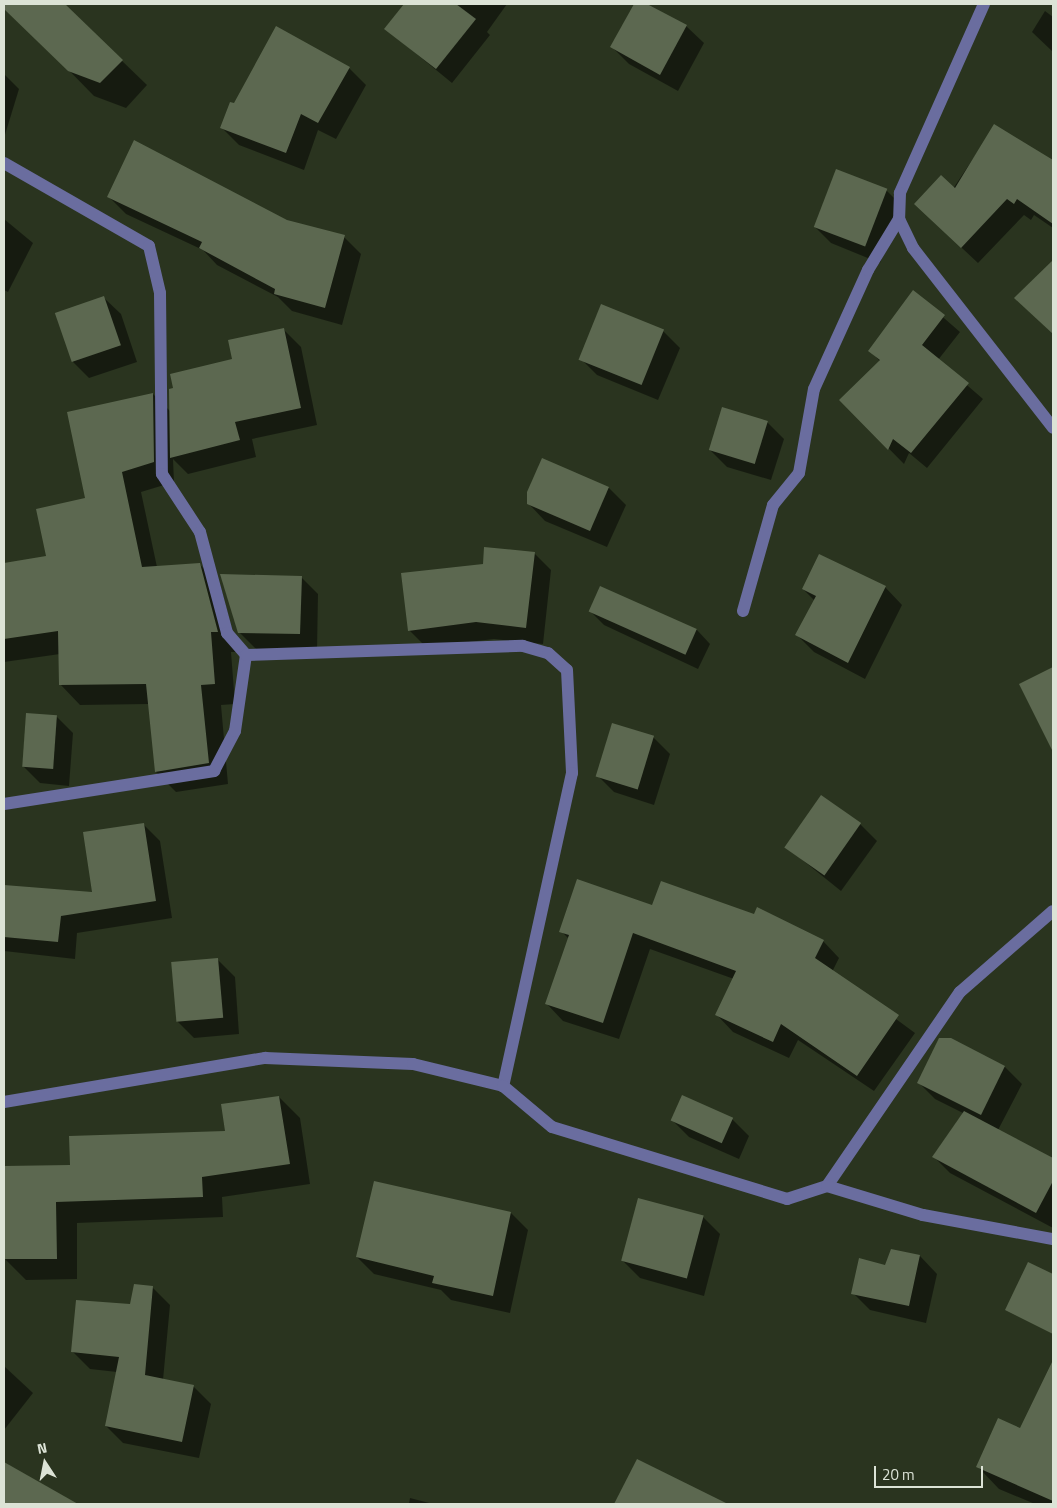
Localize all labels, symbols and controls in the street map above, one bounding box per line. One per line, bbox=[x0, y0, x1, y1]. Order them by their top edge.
text: N bbox=[35, 1437, 49, 1459]
north arrow bbox=[20, 1438, 70, 1488]
scale bar bbox=[877, 1456, 986, 1488]
text: 20 m bbox=[882, 1463, 915, 1486]

